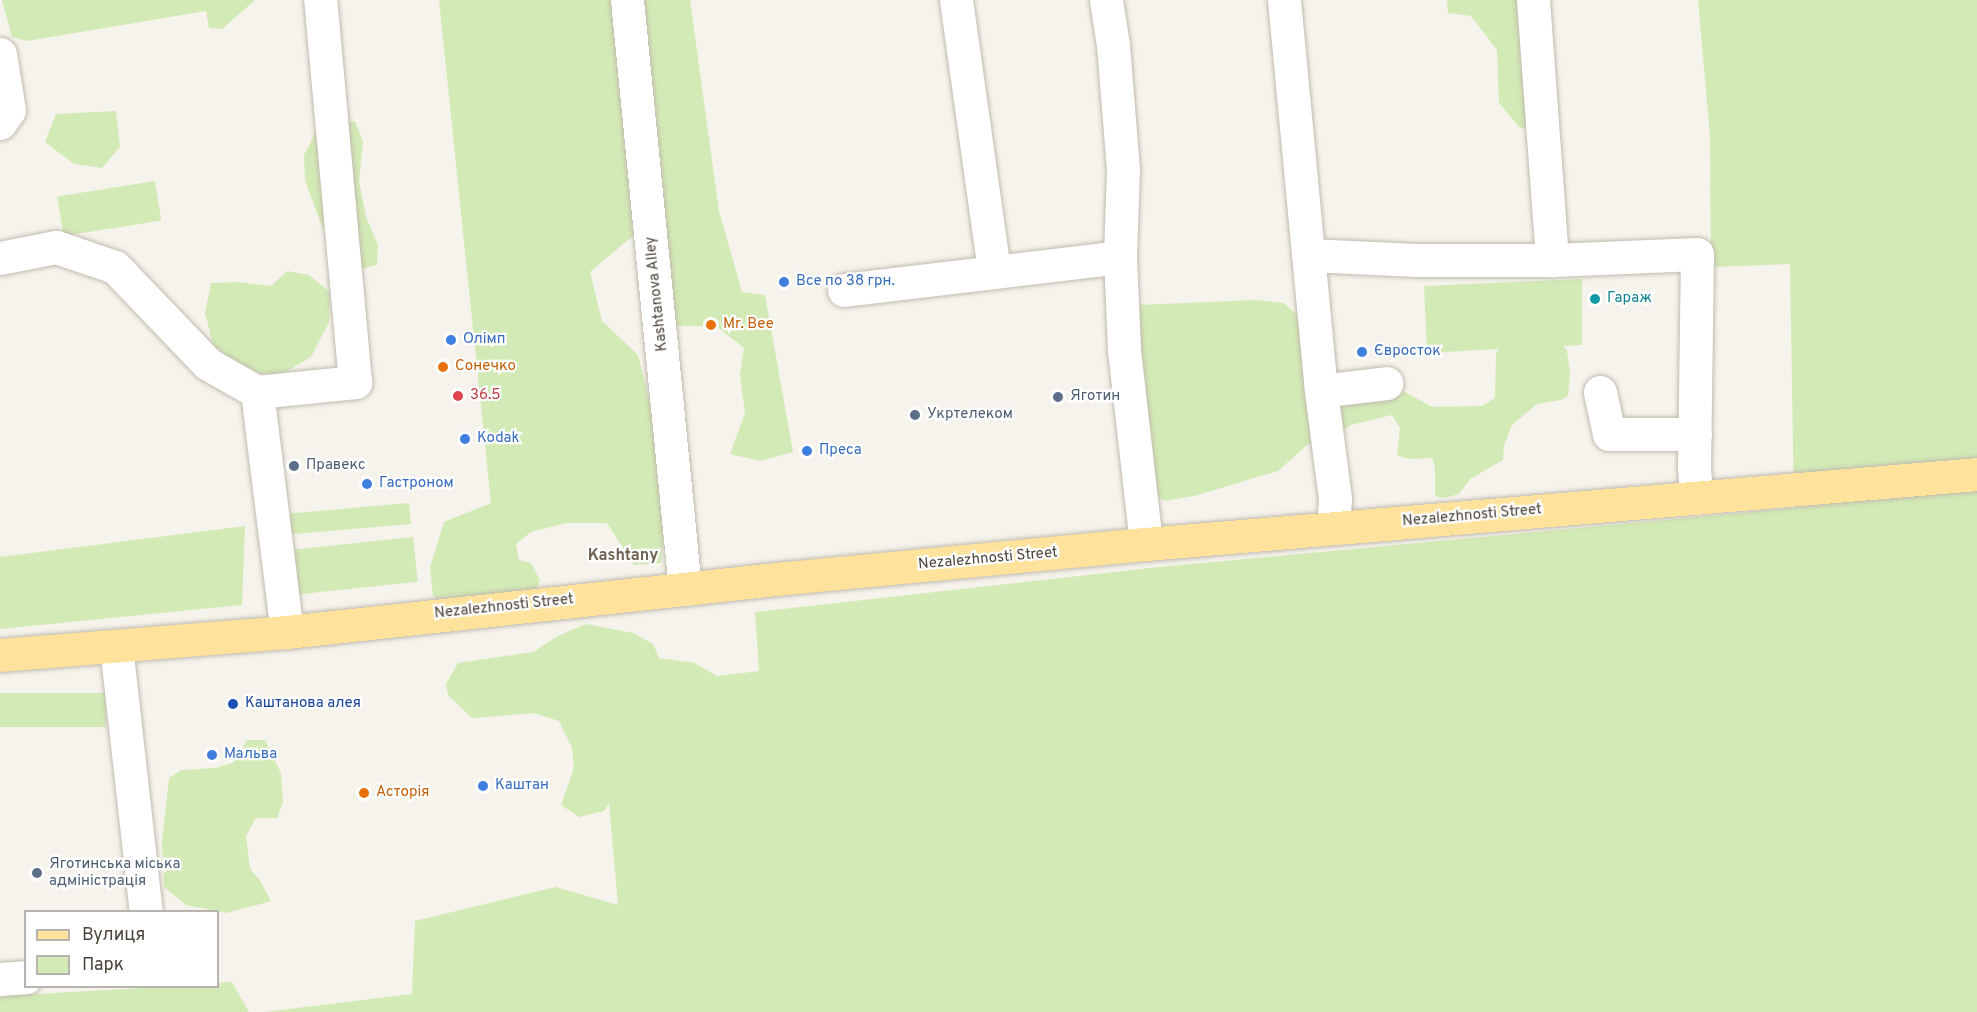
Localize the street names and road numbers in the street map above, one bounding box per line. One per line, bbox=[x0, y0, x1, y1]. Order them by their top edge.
street label: Kashtanova Alley bbox=[642, 235, 672, 353]
street label: Nezalezhnosti Street bbox=[1402, 501, 1542, 531]
street label: Nezalezhnosti Street bbox=[918, 544, 1058, 574]
street label: Nezalezhnosti Street bbox=[434, 591, 574, 623]

